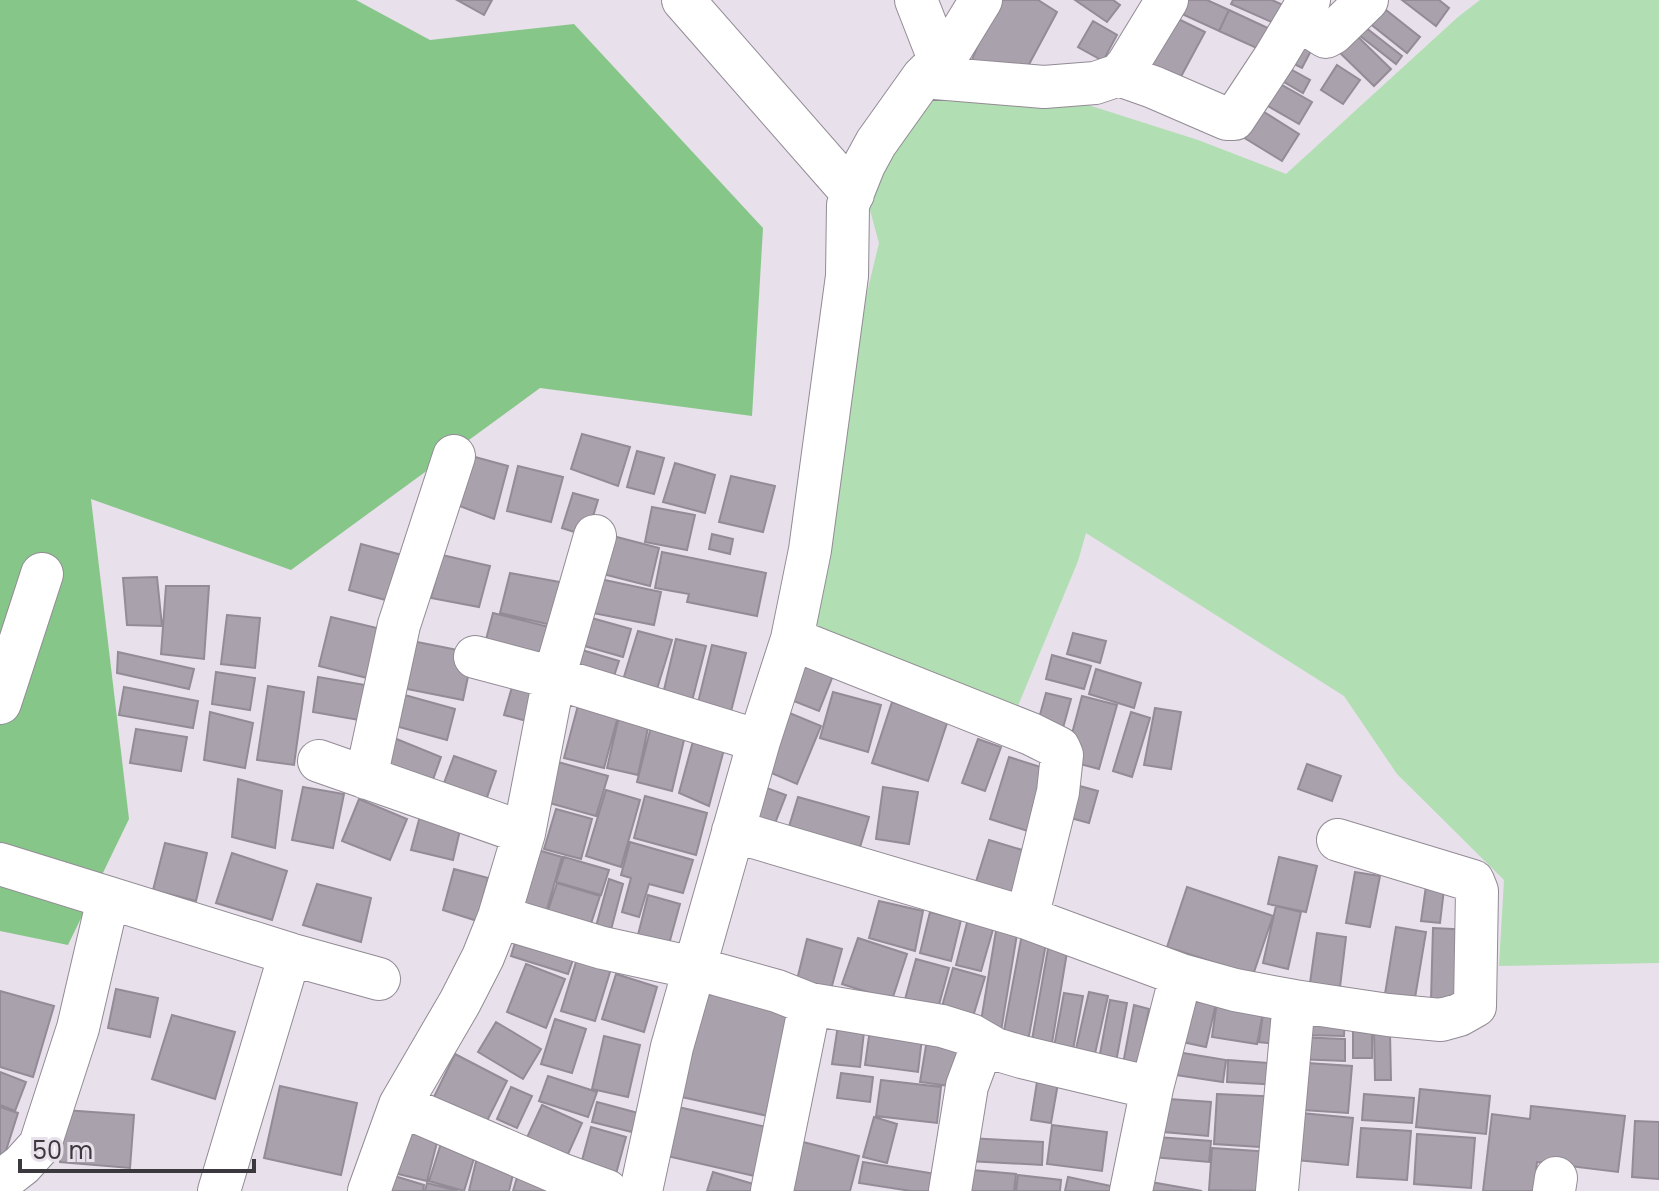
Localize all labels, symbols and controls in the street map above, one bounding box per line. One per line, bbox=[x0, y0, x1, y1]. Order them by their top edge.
scale bar bbox=[20, 1123, 254, 1173]
text: 50 m bbox=[32, 1134, 93, 1167]

